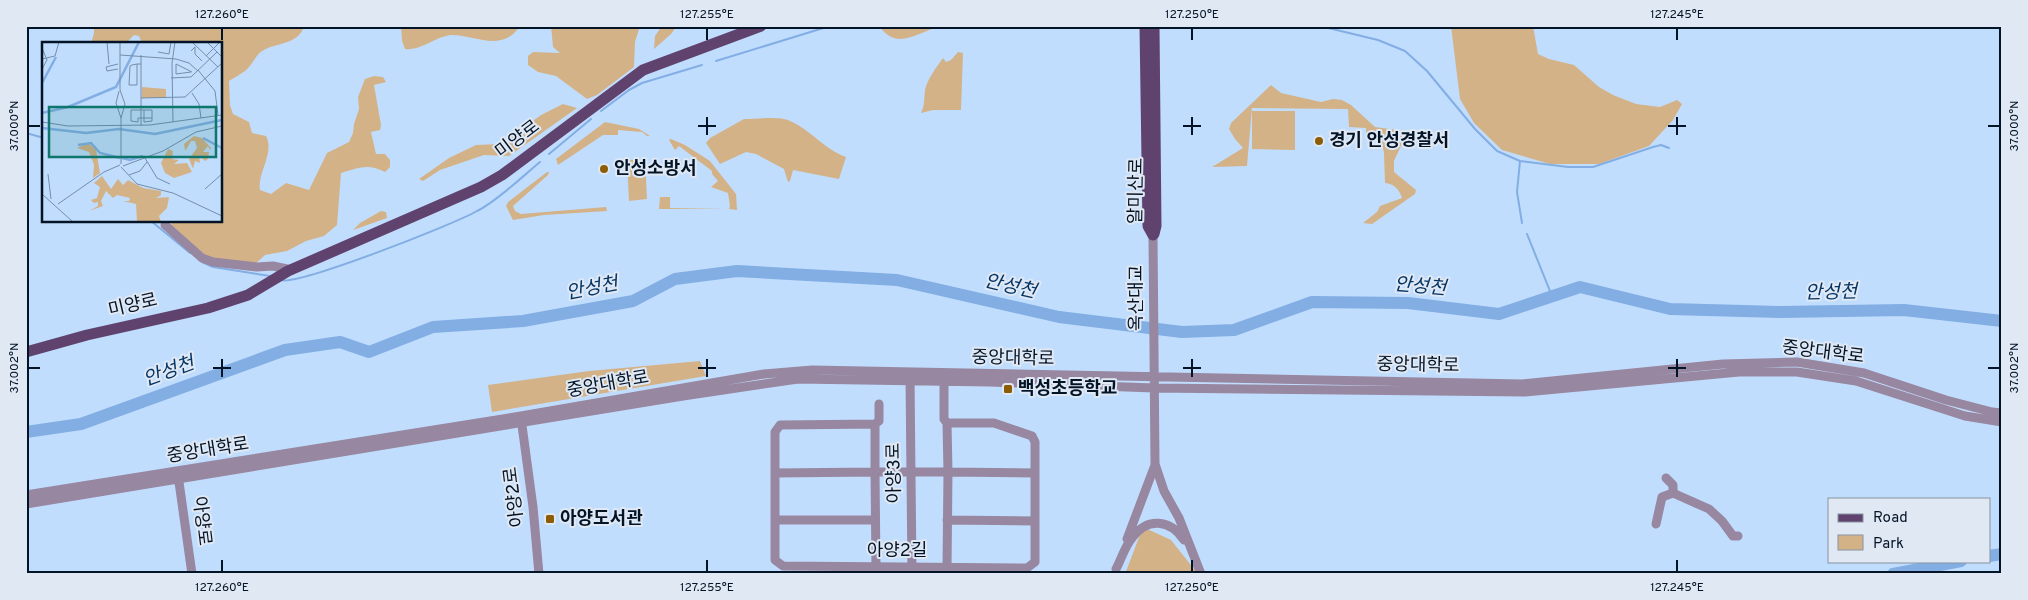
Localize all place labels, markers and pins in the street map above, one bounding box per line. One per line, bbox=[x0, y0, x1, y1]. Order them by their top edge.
place label: 경기 안성경찰서 bbox=[1329, 130, 1449, 153]
marker: 경기 안성경찰서 bbox=[1313, 135, 1325, 147]
place label: 안성소방서 bbox=[614, 158, 697, 181]
marker: 안성소방서 bbox=[598, 163, 610, 175]
place label: 백성초등학교 bbox=[1018, 378, 1117, 401]
marker: 백성초등학교 bbox=[1002, 383, 1014, 395]
place label: 아양도서관 bbox=[560, 508, 643, 531]
marker: 아양도서관 bbox=[544, 513, 556, 525]

